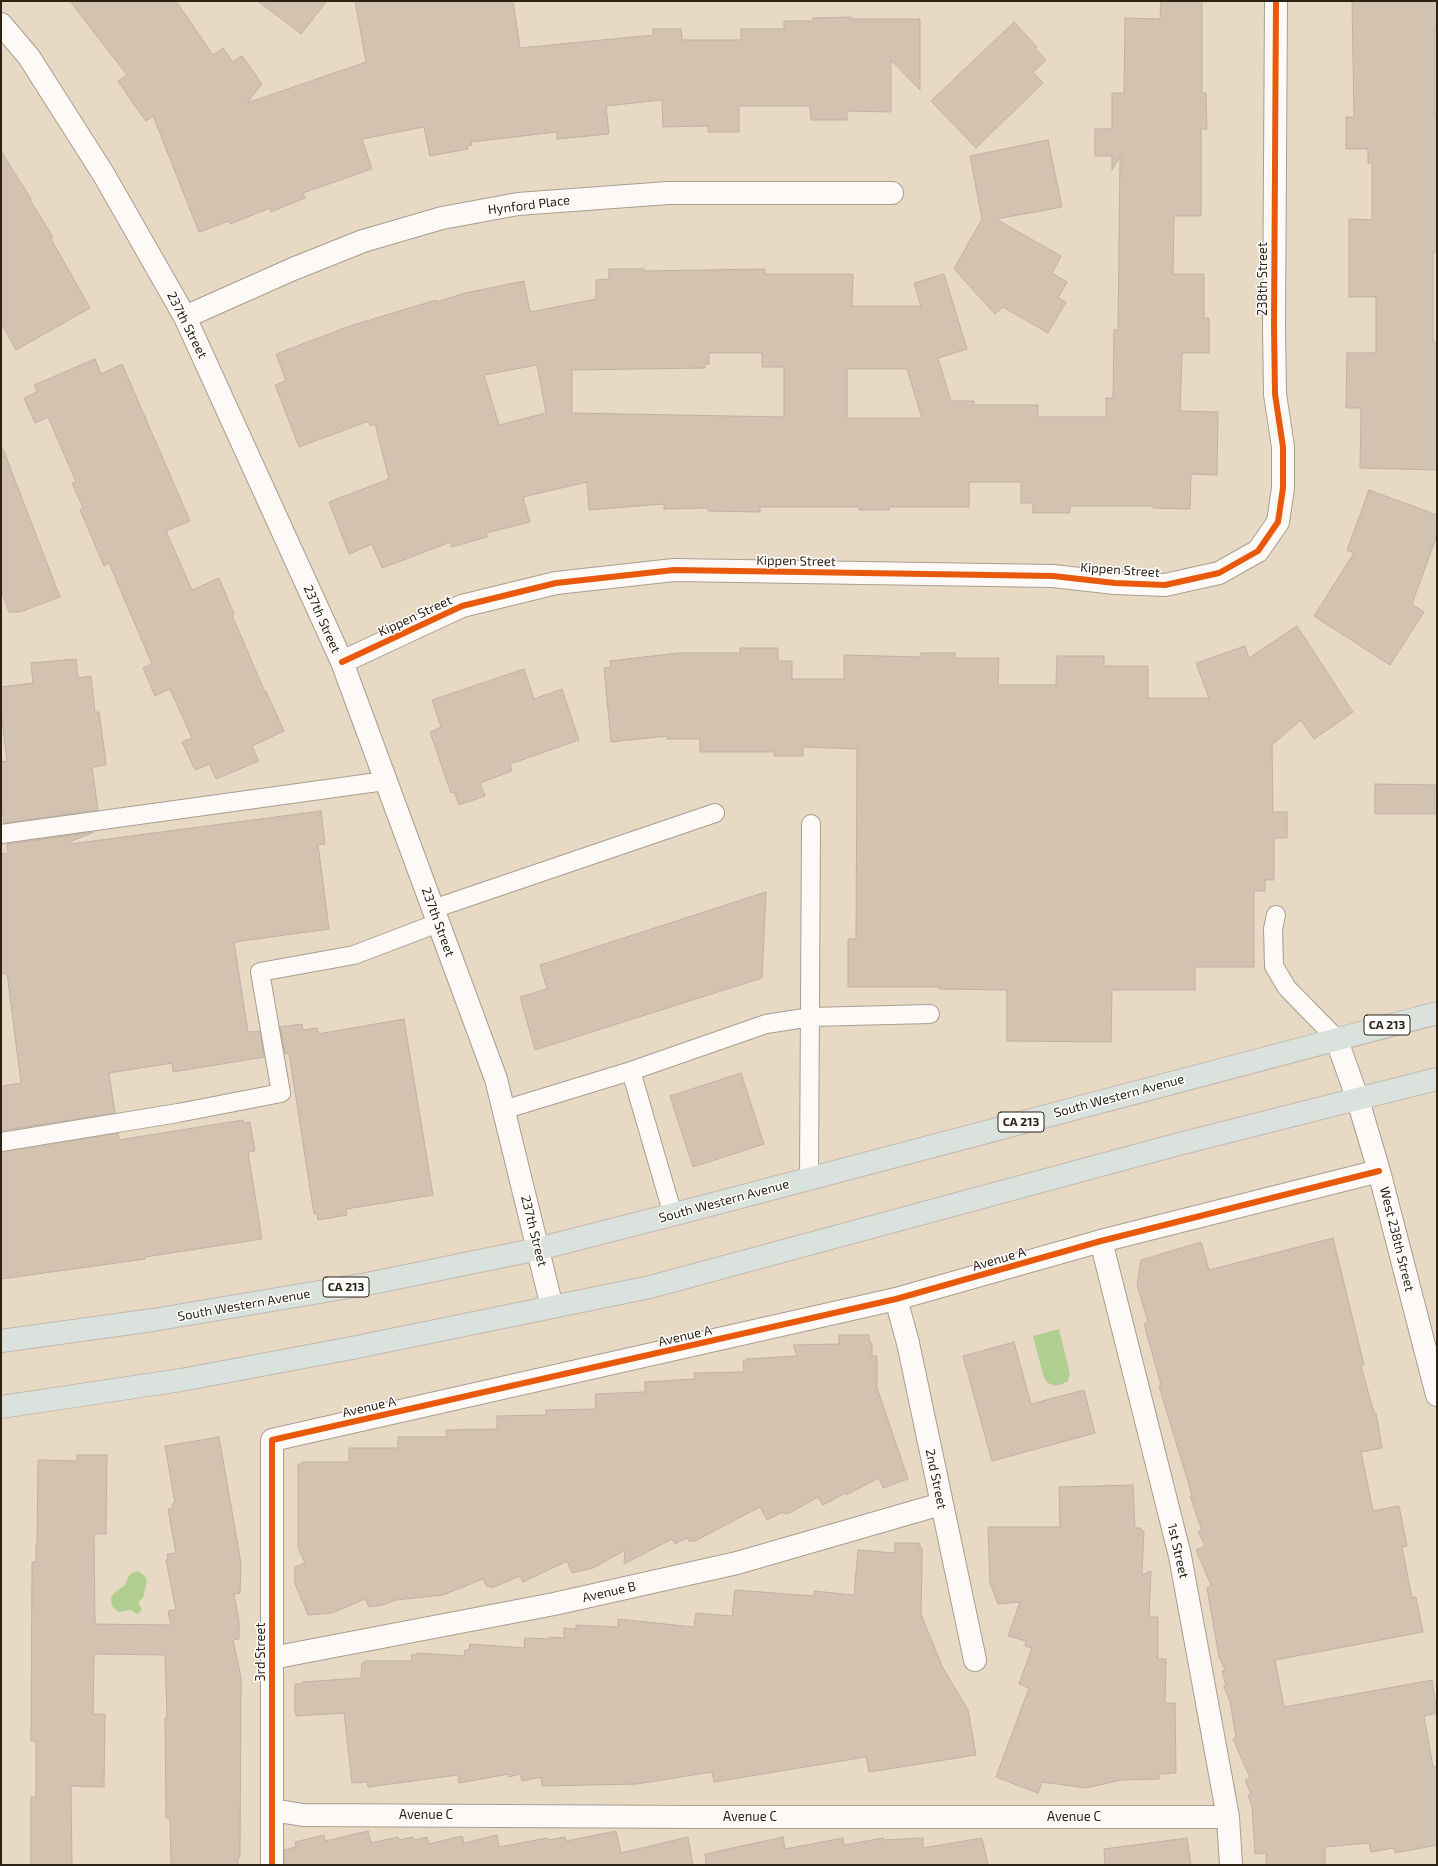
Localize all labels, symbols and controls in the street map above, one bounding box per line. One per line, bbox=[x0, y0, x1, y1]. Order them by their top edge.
street label: Hynford Place bbox=[487, 192, 571, 218]
street label: 238th Street bbox=[1255, 242, 1271, 316]
street label: 237th Street bbox=[164, 289, 210, 361]
street label: Kippen Street bbox=[756, 553, 836, 569]
street label: Kippen Street bbox=[1080, 559, 1160, 581]
street label: 237th Street bbox=[300, 583, 344, 655]
street label: Kippen Street bbox=[376, 592, 454, 640]
street label: 237th Street bbox=[418, 885, 458, 959]
road number: CA 213 bbox=[1364, 1015, 1410, 1035]
street label: South Western Avenue bbox=[1052, 1071, 1186, 1121]
road number: CA 213 bbox=[998, 1112, 1044, 1132]
street label: South Western Avenue bbox=[657, 1176, 791, 1226]
street label: West 238th Street bbox=[1376, 1185, 1418, 1293]
street label: 237th Street bbox=[518, 1194, 550, 1268]
street label: Avenue A bbox=[971, 1244, 1027, 1274]
road number: CA 213 bbox=[323, 1277, 369, 1297]
street label: South Western Avenue bbox=[177, 1286, 311, 1324]
street label: Avenue A bbox=[657, 1322, 713, 1350]
street label: Avenue A bbox=[341, 1393, 397, 1421]
street label: 2nd Street bbox=[922, 1447, 950, 1511]
street label: 1st Street bbox=[1164, 1522, 1192, 1580]
street label: Avenue B bbox=[581, 1578, 637, 1606]
street label: 3rd Street bbox=[253, 1623, 269, 1681]
street label: Avenue C bbox=[399, 1807, 453, 1823]
street label: Avenue C bbox=[723, 1809, 777, 1825]
street label: Avenue C bbox=[1047, 1809, 1101, 1825]

